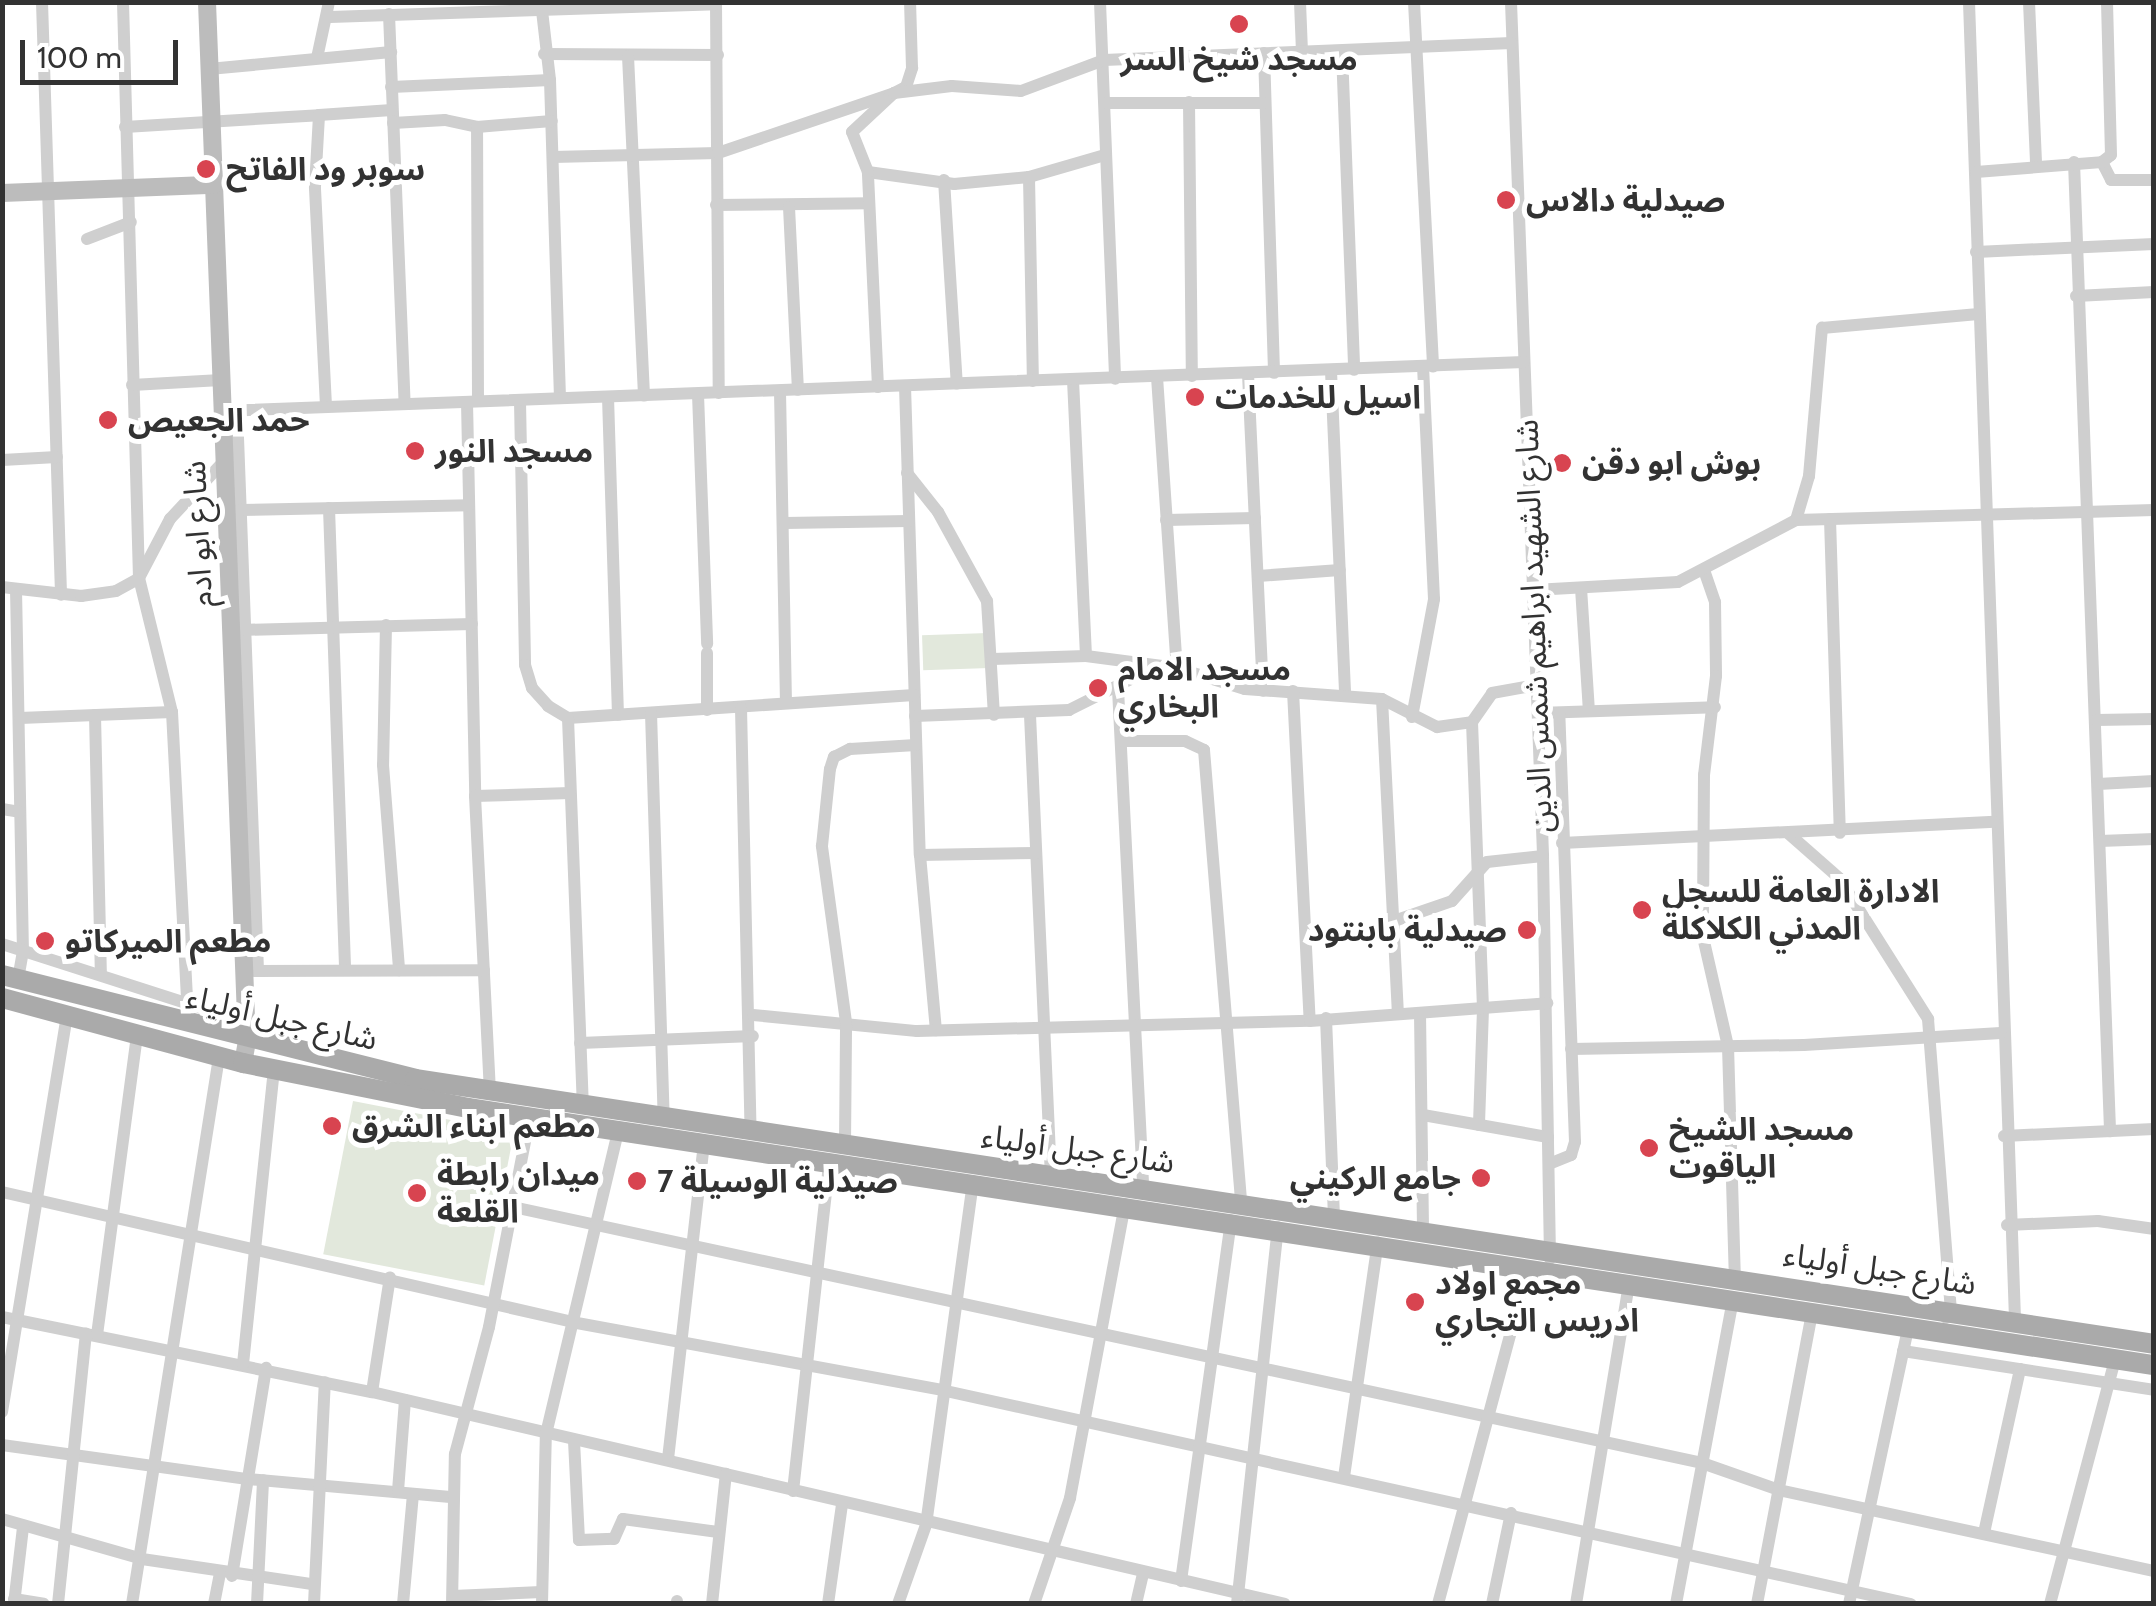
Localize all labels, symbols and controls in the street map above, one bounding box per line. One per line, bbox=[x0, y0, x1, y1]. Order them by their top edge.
marker: مسجد شيخ السر bbox=[1228, 13, 1250, 35]
scale bar bbox=[25, 20, 182, 82]
text: 100 m bbox=[37, 39, 122, 76]
place label: مسجد شيخ السر bbox=[1120, 40, 1358, 78]
place label: سوبر ود الفاتح bbox=[226, 150, 425, 188]
marker: سوبر ود الفاتح bbox=[195, 158, 217, 180]
place label: صيدلية دالاس bbox=[1526, 181, 1725, 219]
marker: صيدلية دالاس bbox=[1495, 189, 1517, 211]
place label: اسيل للخدمات bbox=[1215, 378, 1421, 416]
marker: اسيل للخدمات bbox=[1184, 386, 1206, 408]
place label: حمد الجعيص bbox=[128, 401, 310, 439]
marker: حمد الجعيص bbox=[97, 409, 119, 431]
street label: شارع الشهيد ابراهيم شمس الدين bbox=[1508, 419, 1560, 833]
place label: مسجد النور bbox=[435, 432, 593, 470]
marker: مسجد النور bbox=[404, 440, 426, 462]
place label: بوش ابو دقن bbox=[1582, 444, 1761, 482]
marker: بوش ابو دقن bbox=[1551, 452, 1573, 474]
street label: شارع ابو ادم bbox=[175, 460, 221, 608]
place label: مسجد الامام البخاري bbox=[1118, 651, 1291, 726]
marker: مسجد الامام البخاري bbox=[1087, 677, 1109, 699]
place label: الادارة العامة للسجل المدني الكلاكلة bbox=[1662, 873, 1939, 948]
marker: الادارة العامة للسجل المدني الكلاكلة bbox=[1631, 899, 1653, 921]
place label: صيدلية بابنتود bbox=[1308, 911, 1507, 949]
marker: صيدلية بابنتود bbox=[1516, 919, 1538, 941]
place label: مطعم الميركاتو bbox=[65, 922, 271, 960]
marker: مطعم الميركاتو bbox=[34, 930, 56, 952]
street label: شارع جبل أولياء bbox=[183, 977, 381, 1059]
place label: مطعم ابناء الشرق bbox=[352, 1107, 596, 1145]
place label: مسجد الشيخ الياقوت bbox=[1669, 1111, 1854, 1186]
marker: مطعم ابناء الشرق bbox=[321, 1115, 343, 1137]
street label: شارع جبل أولياء bbox=[979, 1116, 1177, 1182]
marker: مسجد الشيخ الياقوت bbox=[1638, 1137, 1660, 1159]
place label: ميدان رابطة القلعة bbox=[437, 1156, 600, 1231]
place label: جامع الركيني bbox=[1290, 1159, 1461, 1197]
place label: صيدلية الوسيلة 7 bbox=[657, 1162, 898, 1200]
marker: جامع الركيني bbox=[1470, 1167, 1492, 1189]
marker: صيدلية الوسيلة 7 bbox=[626, 1170, 648, 1192]
marker: ميدان رابطة القلعة bbox=[406, 1182, 428, 1204]
street label: شارع جبل أولياء bbox=[1781, 1235, 1979, 1303]
place label: مجمع اولاد ادريس التجاري bbox=[1435, 1265, 1639, 1340]
marker: مجمع اولاد ادريس التجاري bbox=[1404, 1291, 1426, 1313]

